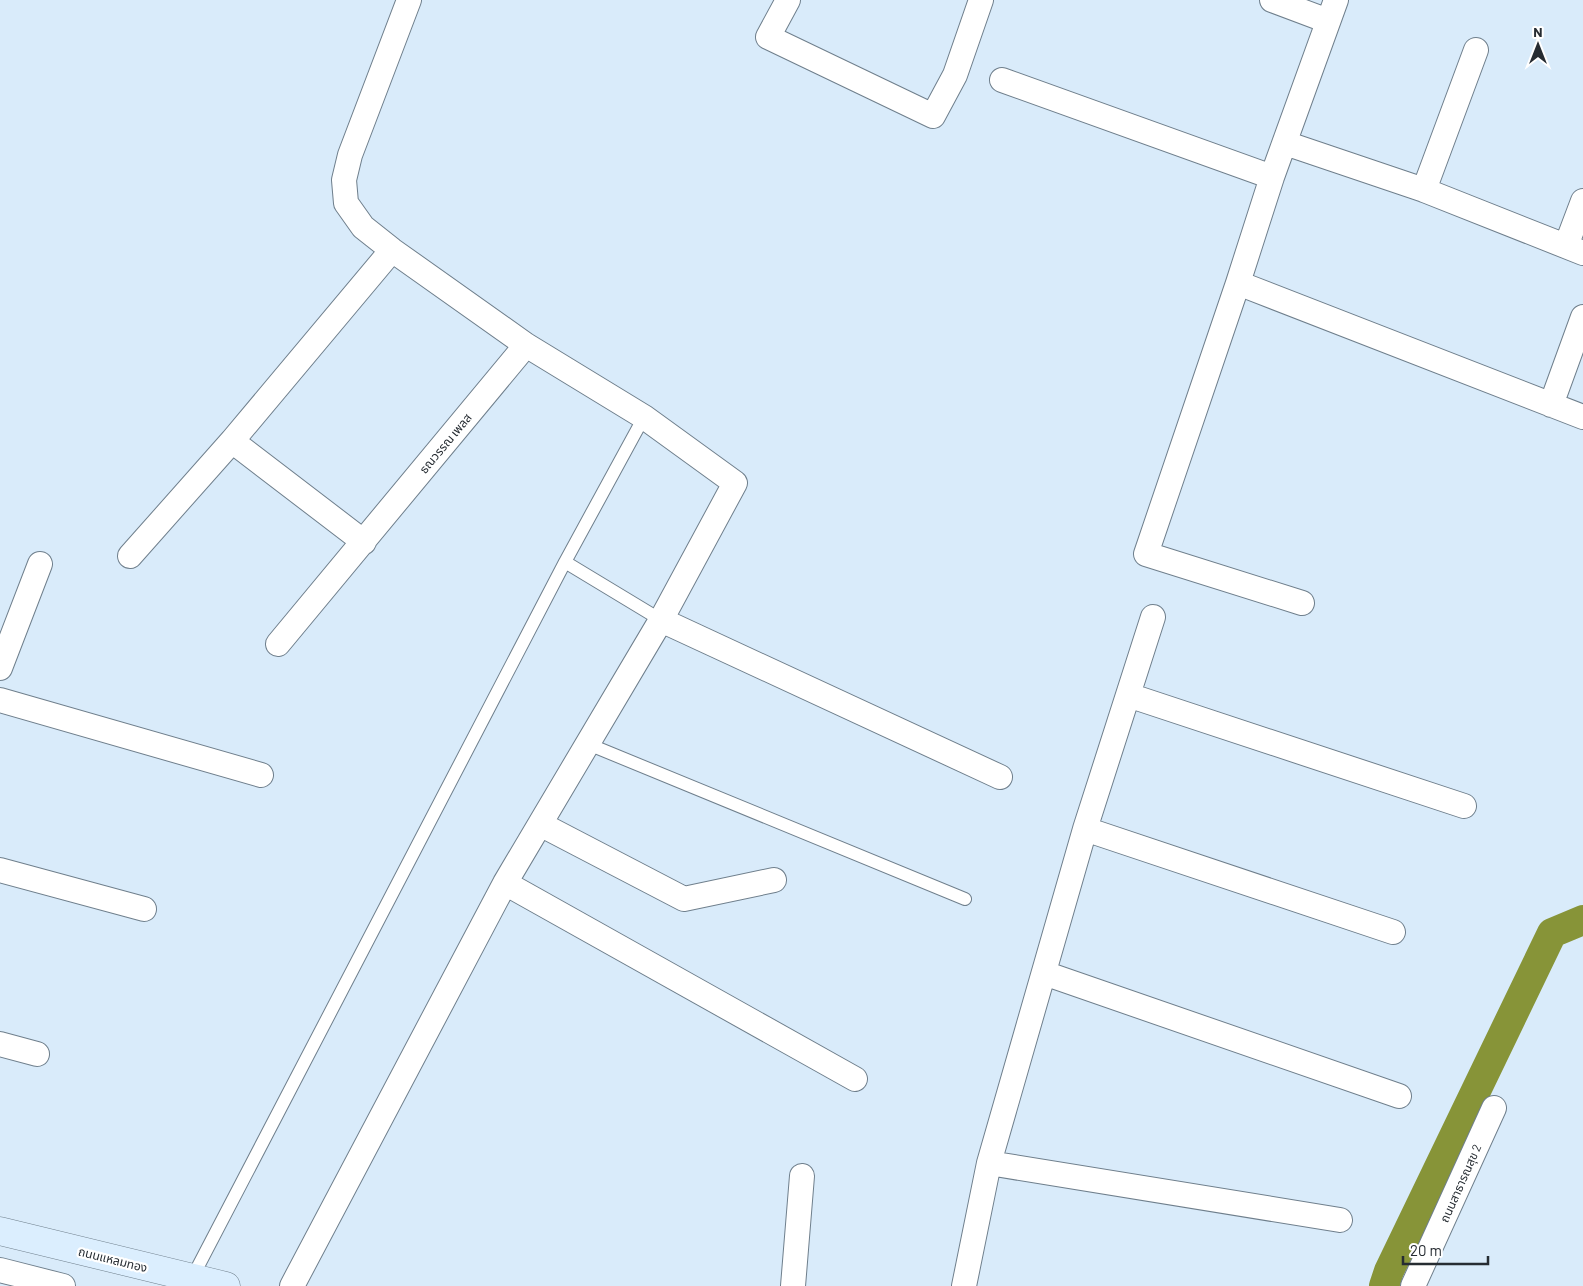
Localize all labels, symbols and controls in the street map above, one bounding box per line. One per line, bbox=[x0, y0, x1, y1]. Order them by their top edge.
north arrow bbox=[1513, 20, 1563, 70]
text: N bbox=[1533, 23, 1543, 40]
street label: ธณวรรณ เพลส bbox=[416, 410, 474, 476]
street label: ถนนสาธารณสุข 2 bbox=[1436, 1142, 1484, 1225]
scale bar bbox=[1403, 1234, 1488, 1266]
text: 20 m bbox=[1410, 1241, 1442, 1259]
street label: ถนนแหลมทอง bbox=[77, 1244, 149, 1274]

